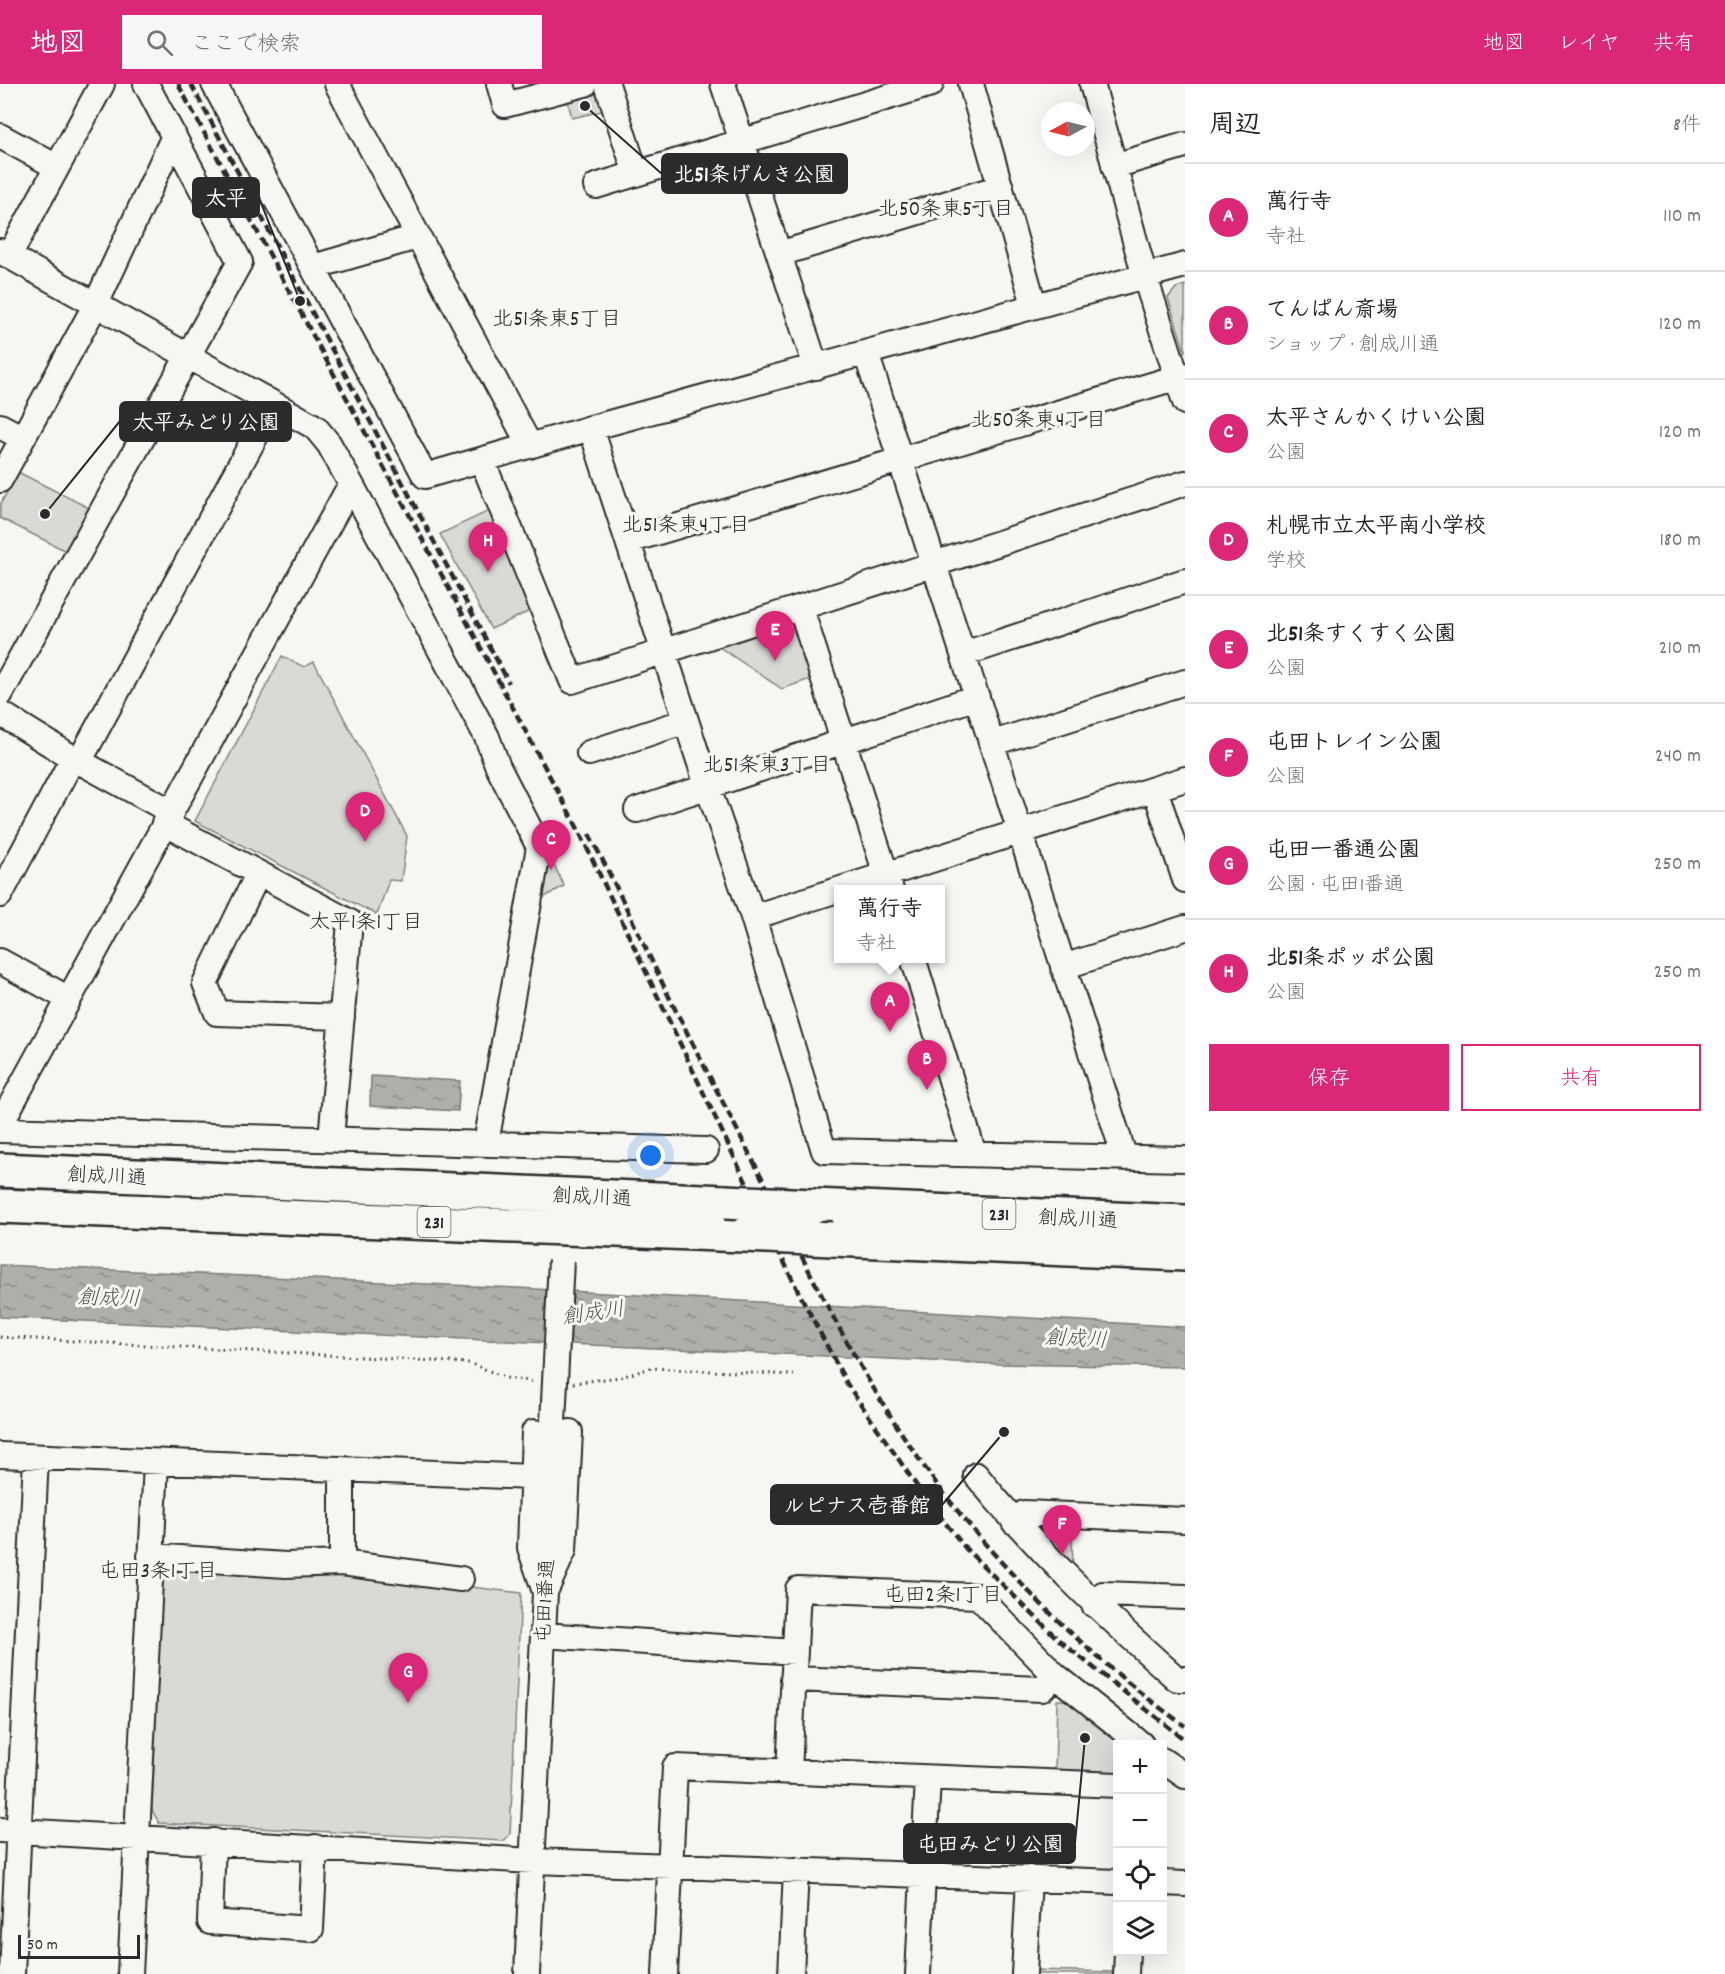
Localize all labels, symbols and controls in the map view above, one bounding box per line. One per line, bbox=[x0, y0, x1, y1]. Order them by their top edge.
search box bbox=[122, 15, 542, 69]
text: 地図 bbox=[30, 26, 86, 66]
icon: search bbox=[143, 26, 176, 59]
text: ここで検索 bbox=[191, 30, 301, 61]
text: 地図 bbox=[1483, 30, 1525, 60]
text: レイヤ bbox=[1558, 30, 1620, 60]
text: 共有 bbox=[1653, 30, 1695, 60]
north arrow bbox=[1041, 102, 1095, 156]
text: 周辺 bbox=[1209, 108, 1261, 145]
text: 8件 bbox=[1673, 112, 1701, 140]
callout: 北51条げんき公園 bbox=[662, 154, 847, 193]
text: 北51条げんき公園 bbox=[673, 162, 835, 192]
callout: 太平 bbox=[193, 178, 259, 217]
text: 太平 bbox=[205, 186, 247, 216]
text: 萬行寺 bbox=[1266, 188, 1332, 219]
district label: 北50条東5丁目 bbox=[878, 196, 1014, 226]
text: A bbox=[1223, 203, 1234, 231]
text: 110 m bbox=[1663, 203, 1701, 231]
text: 寺社 bbox=[1266, 224, 1306, 252]
text: てんぱん斎場 bbox=[1266, 296, 1398, 327]
district label: 北51条東5丁目 bbox=[492, 306, 622, 336]
text: B bbox=[1224, 311, 1233, 339]
text: 120 m bbox=[1659, 311, 1701, 339]
text: ショップ · 創成川通 bbox=[1266, 332, 1439, 360]
callout: 太平みどり公園 bbox=[120, 402, 291, 441]
text: 太平さんかくけい公園 bbox=[1266, 404, 1486, 435]
district label: 北50条東4丁目 bbox=[972, 407, 1106, 437]
text: 太平みどり公園 bbox=[133, 410, 280, 440]
text: C bbox=[1224, 419, 1233, 447]
text: 120 m bbox=[1659, 419, 1701, 447]
text: 公園 bbox=[1266, 440, 1306, 468]
district label: 北51条東4丁目 bbox=[622, 512, 750, 542]
text: 札幌市立太平南小学校 bbox=[1266, 512, 1486, 543]
pin: H bbox=[468, 522, 508, 572]
text: D bbox=[1223, 527, 1234, 555]
text: 180 m bbox=[1659, 527, 1701, 555]
text: 学校 bbox=[1266, 548, 1306, 576]
pin: E bbox=[756, 612, 794, 661]
text: 北51条すくすく公園 bbox=[1266, 620, 1456, 651]
text: E bbox=[1224, 635, 1233, 663]
text: 210 m bbox=[1659, 635, 1701, 663]
text: 公園 bbox=[1266, 656, 1306, 684]
text: 屯田トレイン公園 bbox=[1266, 728, 1442, 759]
text: F bbox=[1224, 743, 1233, 771]
text: 240 m bbox=[1655, 743, 1701, 771]
district label: 北51条東3丁目 bbox=[703, 752, 831, 782]
text: 公園 bbox=[1266, 764, 1306, 792]
pin: D bbox=[346, 792, 385, 842]
pin: C bbox=[532, 820, 570, 870]
text: 屯田一番通公園 bbox=[1266, 836, 1420, 867]
text: G bbox=[1223, 851, 1234, 879]
text: 250 m bbox=[1654, 851, 1701, 879]
text: 公園 · 屯田1番通 bbox=[1266, 872, 1404, 900]
popup bbox=[834, 885, 945, 963]
text: 萬行寺 bbox=[856, 895, 923, 926]
district label: 太平1条1丁目 bbox=[309, 909, 423, 939]
text: 寺社 bbox=[856, 931, 896, 959]
text: 北51条ポッポ公園 bbox=[1266, 944, 1435, 975]
text: H bbox=[1223, 959, 1234, 987]
text: 250 m bbox=[1654, 959, 1701, 987]
text: 公園 bbox=[1266, 980, 1306, 1008]
pin: A bbox=[870, 982, 910, 1032]
pin: B bbox=[908, 1040, 946, 1090]
button: 保存 bbox=[1209, 1044, 1449, 1111]
button: 共有 bbox=[1461, 1044, 1701, 1111]
your location bbox=[636, 1141, 665, 1170]
street label: 創成川通 bbox=[66, 1162, 148, 1194]
street label: 創成川通 bbox=[551, 1183, 633, 1215]
road number: 231 bbox=[982, 1199, 1016, 1229]
street label: 創成川通 bbox=[1037, 1205, 1119, 1237]
road number: 231 bbox=[418, 1207, 450, 1237]
water label: 創成川 bbox=[77, 1284, 141, 1316]
water label: 創成川 bbox=[560, 1296, 627, 1334]
water label: 創成川 bbox=[1044, 1324, 1108, 1358]
callout: ルピナス壱番館 bbox=[771, 1485, 942, 1524]
text: ルピナス壱番館 bbox=[784, 1493, 930, 1523]
pin: F bbox=[1042, 1506, 1082, 1555]
district label: 屯田3条1丁目 bbox=[99, 1558, 217, 1588]
street label: 屯田1番通 bbox=[531, 1558, 563, 1644]
district label: 屯田2条1丁目 bbox=[884, 1582, 1002, 1612]
pin: G bbox=[388, 1654, 428, 1703]
map controls bbox=[1113, 1740, 1167, 1956]
button: + bbox=[1113, 1740, 1167, 1794]
button: − bbox=[1113, 1794, 1167, 1848]
callout: 屯田みどり公園 bbox=[904, 1824, 1075, 1863]
text: 屯田みどり公園 bbox=[917, 1832, 1064, 1862]
button: locate bbox=[1113, 1848, 1167, 1902]
button: layers bbox=[1113, 1902, 1167, 1956]
scale bar bbox=[18, 1932, 140, 1960]
text: 50 m bbox=[27, 1934, 58, 1957]

